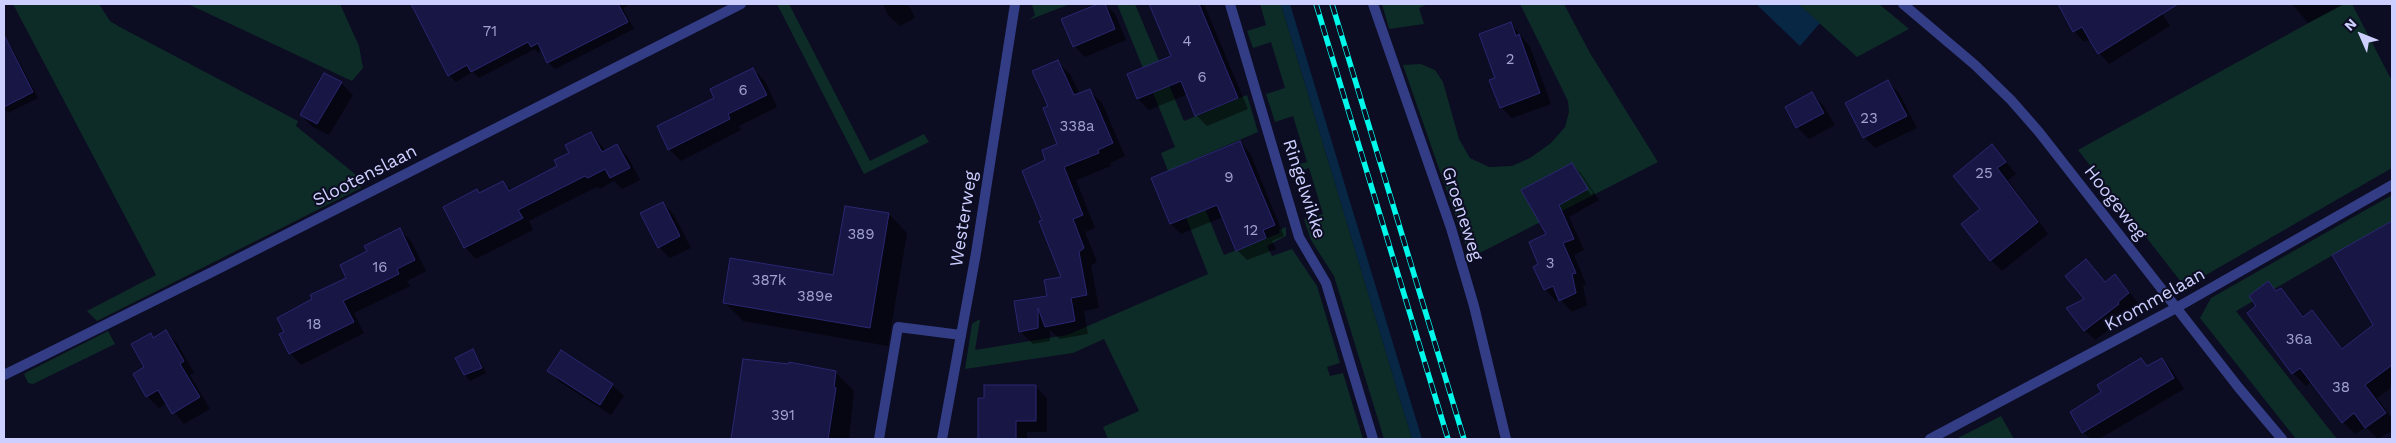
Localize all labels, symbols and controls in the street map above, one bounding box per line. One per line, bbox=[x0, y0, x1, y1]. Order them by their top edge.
north arrow bbox=[2336, 10, 2386, 60]
text: N bbox=[2341, 15, 2360, 34]
house number: 71 bbox=[483, 23, 497, 41]
house number: 4 bbox=[1182, 33, 1192, 51]
house number: 2 bbox=[1506, 51, 1514, 69]
house number: 6 bbox=[1197, 69, 1207, 87]
house number: 6 bbox=[738, 82, 748, 100]
house number: 23 bbox=[1860, 110, 1878, 128]
house number: 338a bbox=[1059, 118, 1095, 136]
street label: Ringelwikke bbox=[1278, 137, 1330, 241]
street label: Slootenslaan bbox=[309, 140, 421, 212]
street label: Hoogeweg bbox=[2079, 161, 2151, 245]
street label: Groeneweg bbox=[1437, 164, 1487, 264]
house number: 25 bbox=[1975, 165, 1993, 183]
house number: 9 bbox=[1224, 169, 1234, 187]
street label: Westerweg bbox=[946, 170, 982, 268]
house number: 12 bbox=[1244, 222, 1258, 240]
house number: 389 bbox=[847, 226, 875, 244]
house number: 3 bbox=[1546, 255, 1554, 273]
house number: 16 bbox=[373, 259, 387, 277]
street label: Krommelaan bbox=[2101, 264, 2209, 336]
house number: 387k bbox=[752, 272, 786, 290]
house number: 389e bbox=[797, 288, 833, 306]
house number: 18 bbox=[306, 316, 322, 334]
house number: 36a bbox=[2286, 331, 2312, 349]
house number: 38 bbox=[2332, 379, 2350, 397]
house number: 391 bbox=[771, 407, 795, 425]

